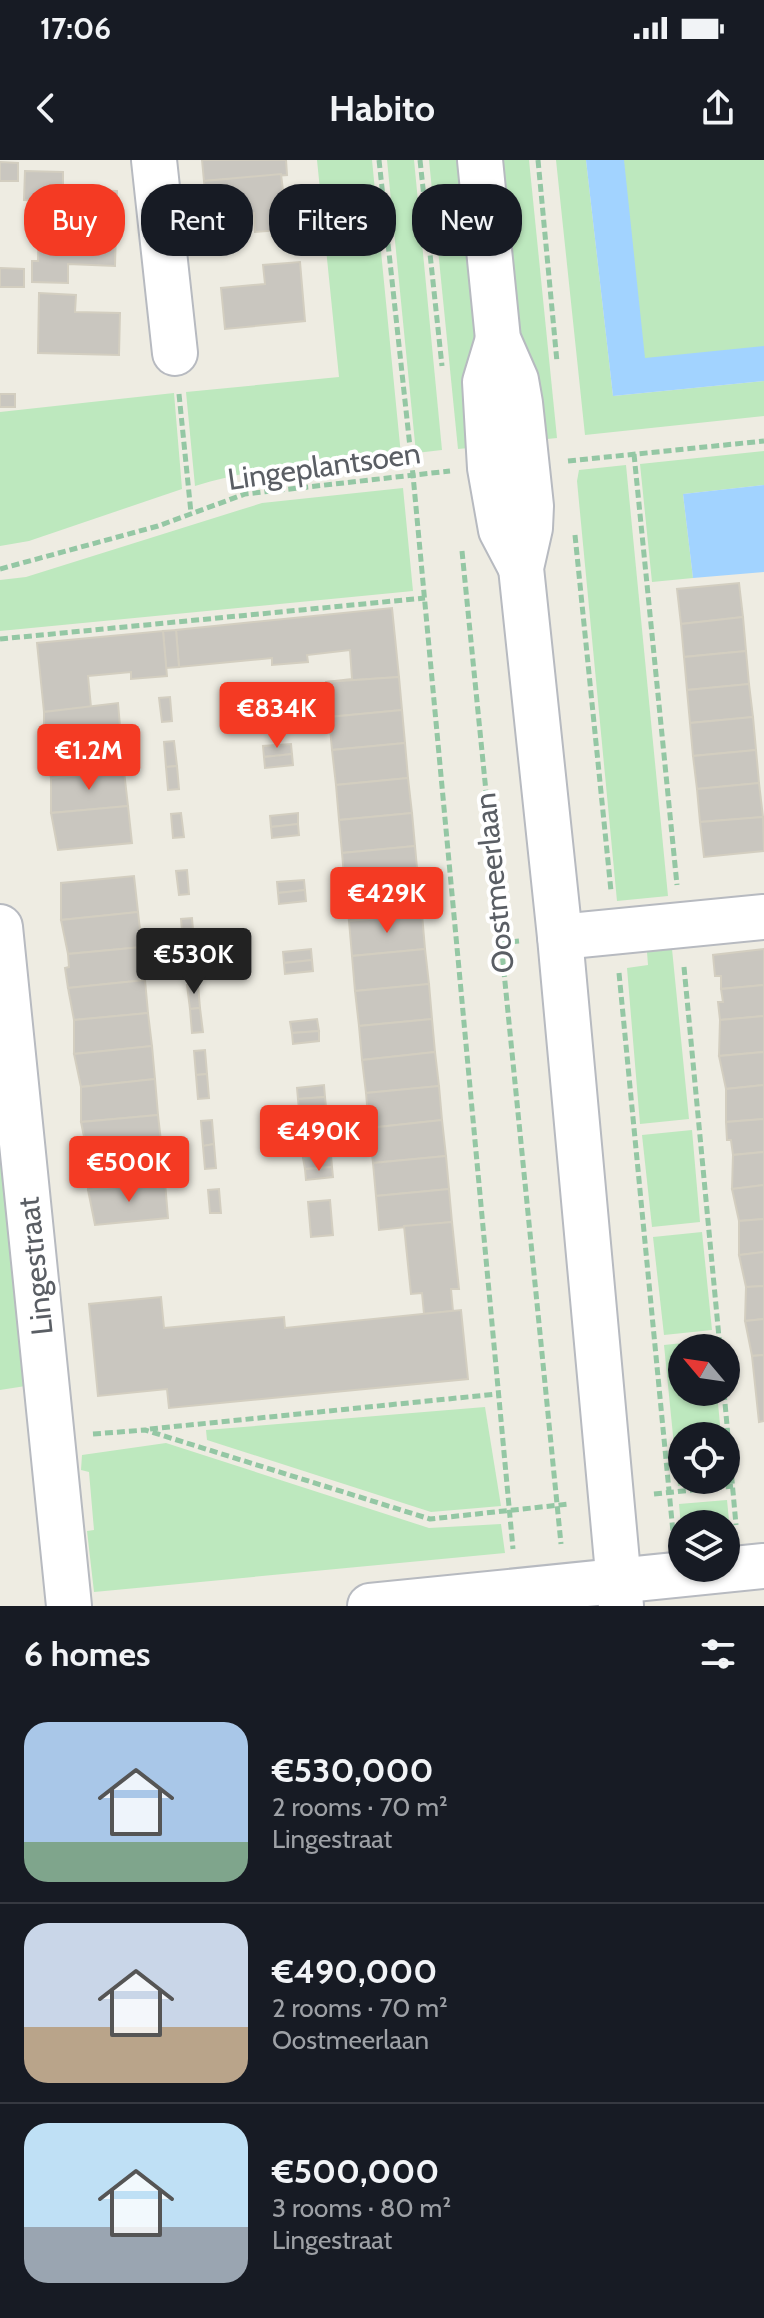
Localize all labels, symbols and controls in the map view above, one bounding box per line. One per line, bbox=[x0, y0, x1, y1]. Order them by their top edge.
text: 17:06 bbox=[40, 10, 111, 47]
icon: back bbox=[24, 86, 68, 130]
text: Habito bbox=[329, 86, 435, 130]
icon: share bbox=[696, 86, 740, 130]
chip: Buy bbox=[24, 184, 125, 256]
chip: Rent bbox=[141, 184, 253, 256]
chip: Filters bbox=[269, 184, 396, 256]
chip: New bbox=[412, 184, 522, 256]
street label: Lingeplantsoen bbox=[225, 434, 423, 498]
pin: €834K bbox=[221, 682, 333, 750]
text: €834K bbox=[238, 692, 316, 724]
pin: €1.2M bbox=[33, 724, 145, 792]
text: €1.2M bbox=[55, 734, 123, 766]
street label: Oostmeerlaan bbox=[466, 791, 522, 975]
pin: €429K bbox=[331, 867, 443, 935]
text: €429K bbox=[348, 877, 426, 909]
pin: €530K bbox=[138, 928, 250, 996]
text: €530K bbox=[154, 938, 234, 970]
pin: €490K bbox=[263, 1105, 375, 1173]
text: €490K bbox=[278, 1115, 360, 1147]
pin: €500K bbox=[73, 1136, 185, 1204]
text: €500K bbox=[87, 1146, 171, 1178]
street label: Lingestraat bbox=[9, 1195, 61, 1337]
north arrow bbox=[668, 1334, 740, 1406]
map controls bbox=[668, 1334, 740, 1582]
button: locate bbox=[668, 1422, 740, 1494]
button: layers bbox=[668, 1510, 740, 1582]
icon: filters bbox=[696, 1632, 740, 1676]
text: 6 homes bbox=[24, 1633, 150, 1675]
text: €530,000 bbox=[272, 1749, 434, 1791]
icon: home bbox=[88, 1754, 184, 1850]
text: 2 rooms · 70 m² bbox=[272, 1791, 448, 1823]
text: Lingestraat bbox=[272, 1823, 392, 1855]
text: €490,000 bbox=[272, 1950, 437, 1992]
icon: home bbox=[88, 1955, 184, 2051]
text: 2 rooms · 70 m² bbox=[272, 1992, 448, 2024]
text: Oostmeerlaan bbox=[272, 2024, 429, 2056]
text: €500,000 bbox=[272, 2150, 439, 2192]
icon: home bbox=[88, 2155, 184, 2251]
text: 3 rooms · 80 m² bbox=[272, 2192, 451, 2224]
text: Lingestraat bbox=[272, 2224, 392, 2256]

